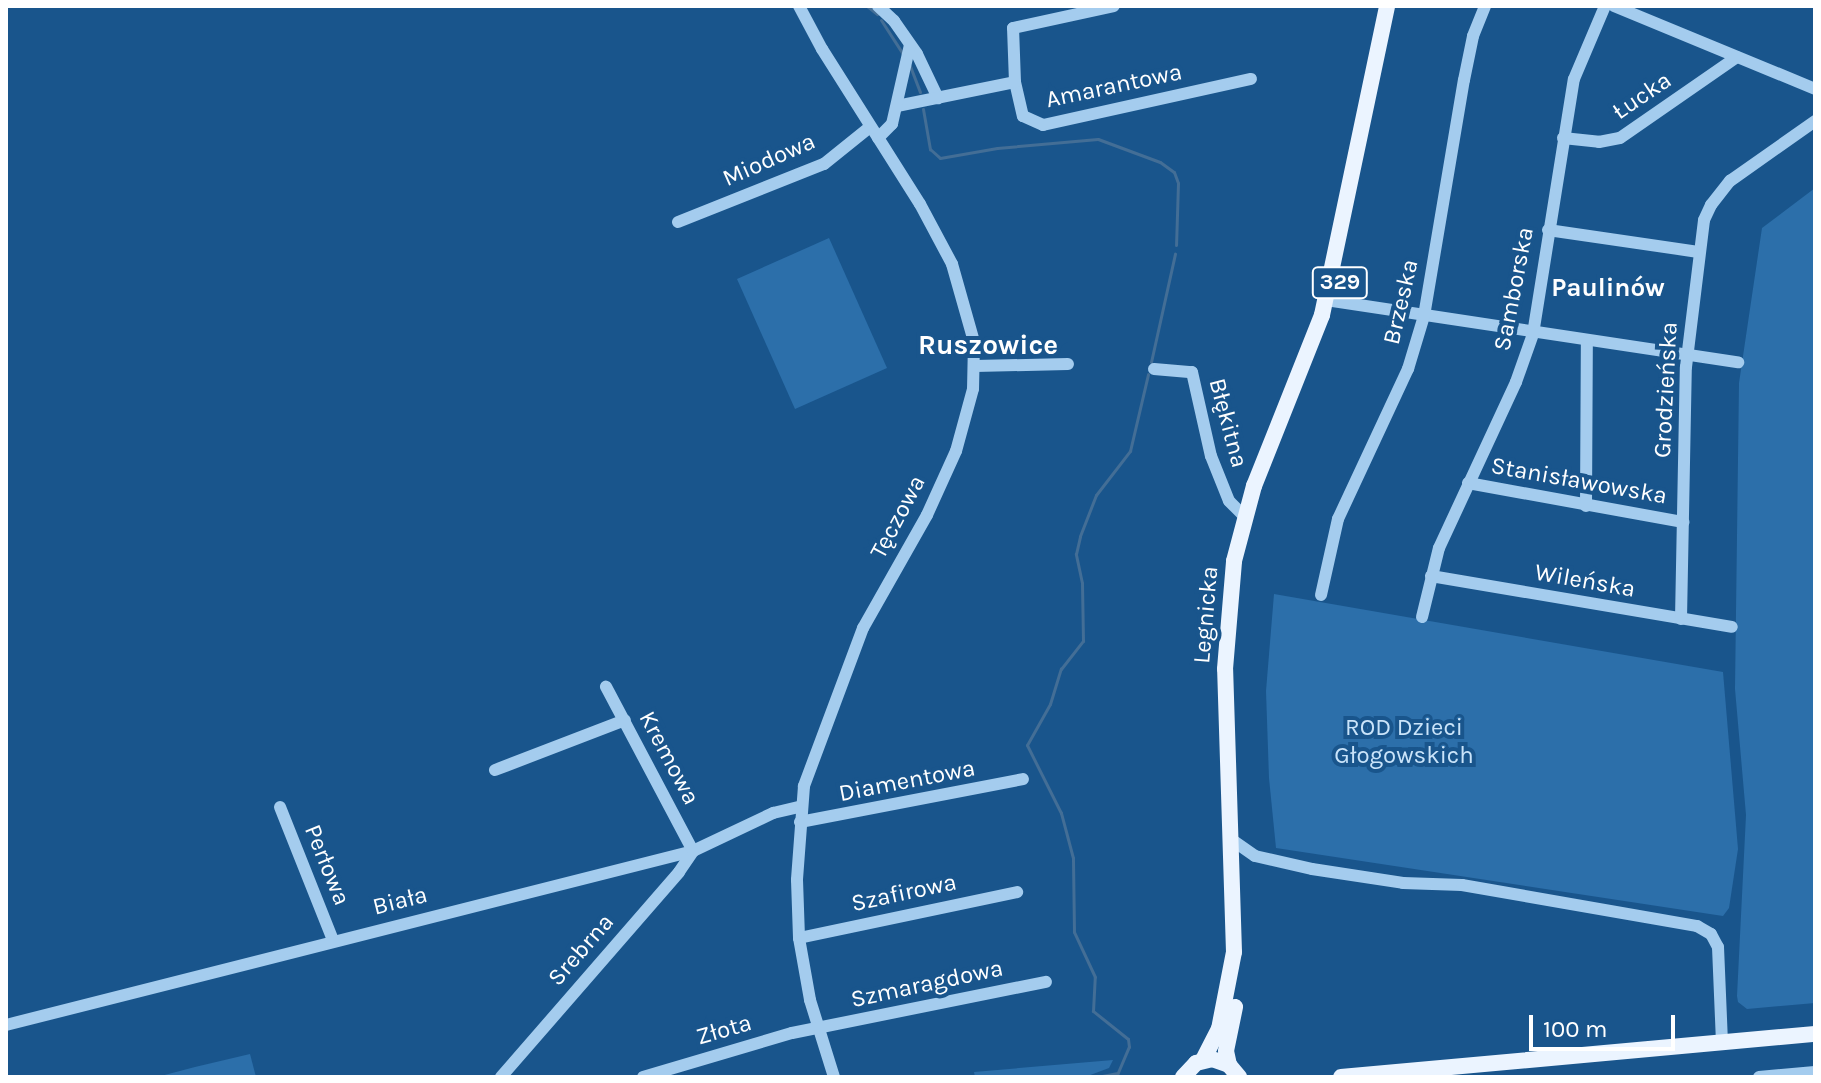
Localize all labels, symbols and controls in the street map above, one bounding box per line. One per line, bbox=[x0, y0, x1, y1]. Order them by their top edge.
street label: Amarantowa bbox=[1043, 58, 1185, 114]
street label: Łucka bbox=[1607, 66, 1677, 126]
street label: Miodowa bbox=[718, 127, 820, 193]
street label: Samborska bbox=[1488, 225, 1540, 353]
street label: Brzeska bbox=[1377, 257, 1425, 347]
road number: 329 bbox=[1310, 265, 1370, 301]
district label: Paulinów bbox=[1551, 272, 1665, 304]
street label: Grodzieńska bbox=[1648, 321, 1684, 459]
district label: Ruszowice bbox=[918, 328, 1058, 362]
street label: Błękitna bbox=[1202, 375, 1254, 471]
street label: Stanisławowska bbox=[1489, 451, 1669, 511]
street label: Tęczowa bbox=[864, 470, 932, 564]
street label: Wileńska bbox=[1533, 558, 1637, 604]
street label: Legnicka bbox=[1187, 565, 1225, 665]
street label: Kremowa bbox=[632, 706, 706, 810]
park label: ROD Dzieci Głogowskich bbox=[1334, 714, 1474, 770]
street label: Diamentowa bbox=[836, 754, 978, 808]
street label: Perłowa bbox=[298, 820, 356, 910]
street label: Szafirowa bbox=[849, 868, 959, 918]
street label: Biała bbox=[370, 880, 430, 922]
street label: Srebrna bbox=[542, 908, 620, 992]
street label: Szmaragdowa bbox=[848, 954, 1006, 1014]
scale bar bbox=[1533, 999, 1679, 1049]
street label: Złota bbox=[693, 1008, 755, 1052]
text: 100 m bbox=[1543, 1015, 1608, 1043]

